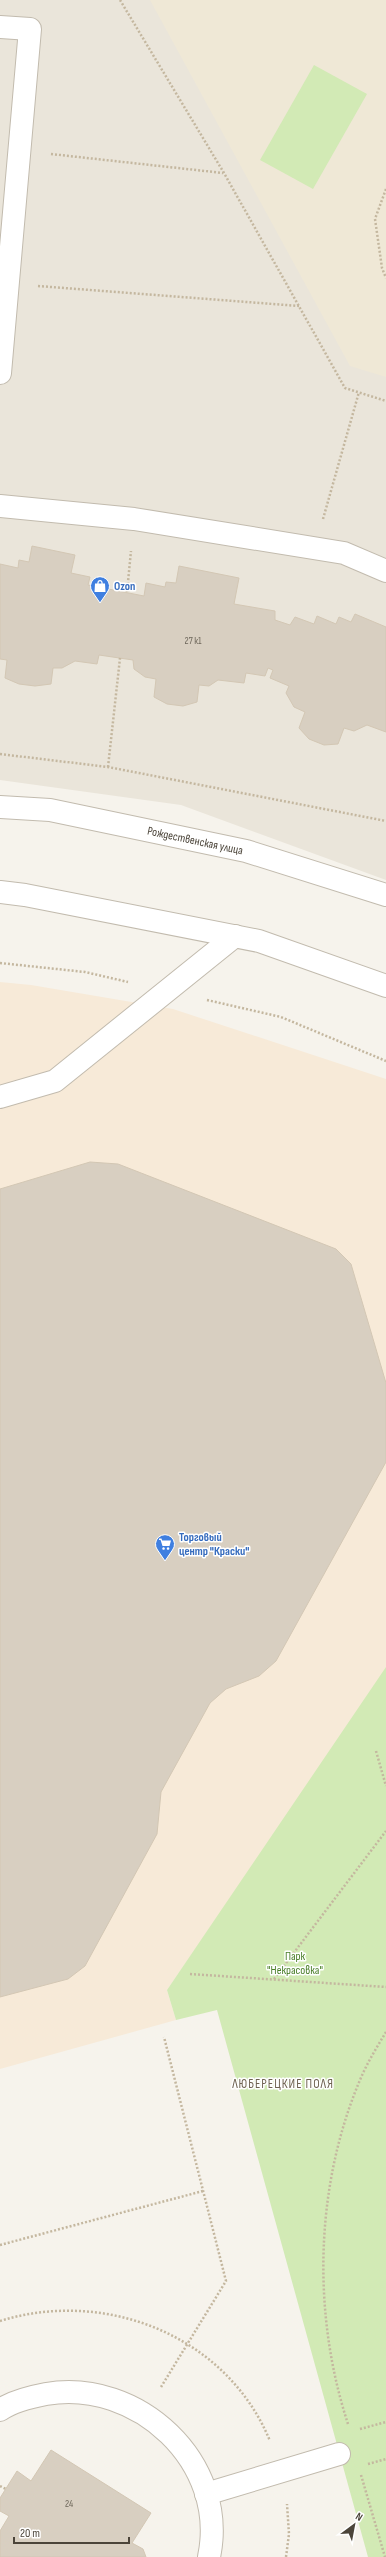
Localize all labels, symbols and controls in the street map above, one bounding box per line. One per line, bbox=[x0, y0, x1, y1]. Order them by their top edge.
shop icon: Ozon bbox=[89, 575, 111, 603]
place label: Ozon bbox=[114, 579, 135, 594]
house number: 27 к1 bbox=[185, 635, 202, 647]
street label: Рождественская улица bbox=[146, 824, 245, 859]
place label: Торговый центр "Краски" bbox=[179, 1530, 249, 1559]
supermarket icon: Торговый центр "Краски" bbox=[154, 1533, 176, 1561]
park label: Парк "Некрасовка" bbox=[267, 1949, 323, 1978]
district label: ЛЮБЕРЕЦКИЕ ПОЛЯ bbox=[231, 2076, 334, 2092]
house number: 24 bbox=[65, 2498, 73, 2510]
north arrow bbox=[334, 2505, 374, 2545]
text: N bbox=[353, 2510, 365, 2524]
scale bar bbox=[14, 2519, 129, 2545]
text: 20 m bbox=[20, 2526, 40, 2541]

